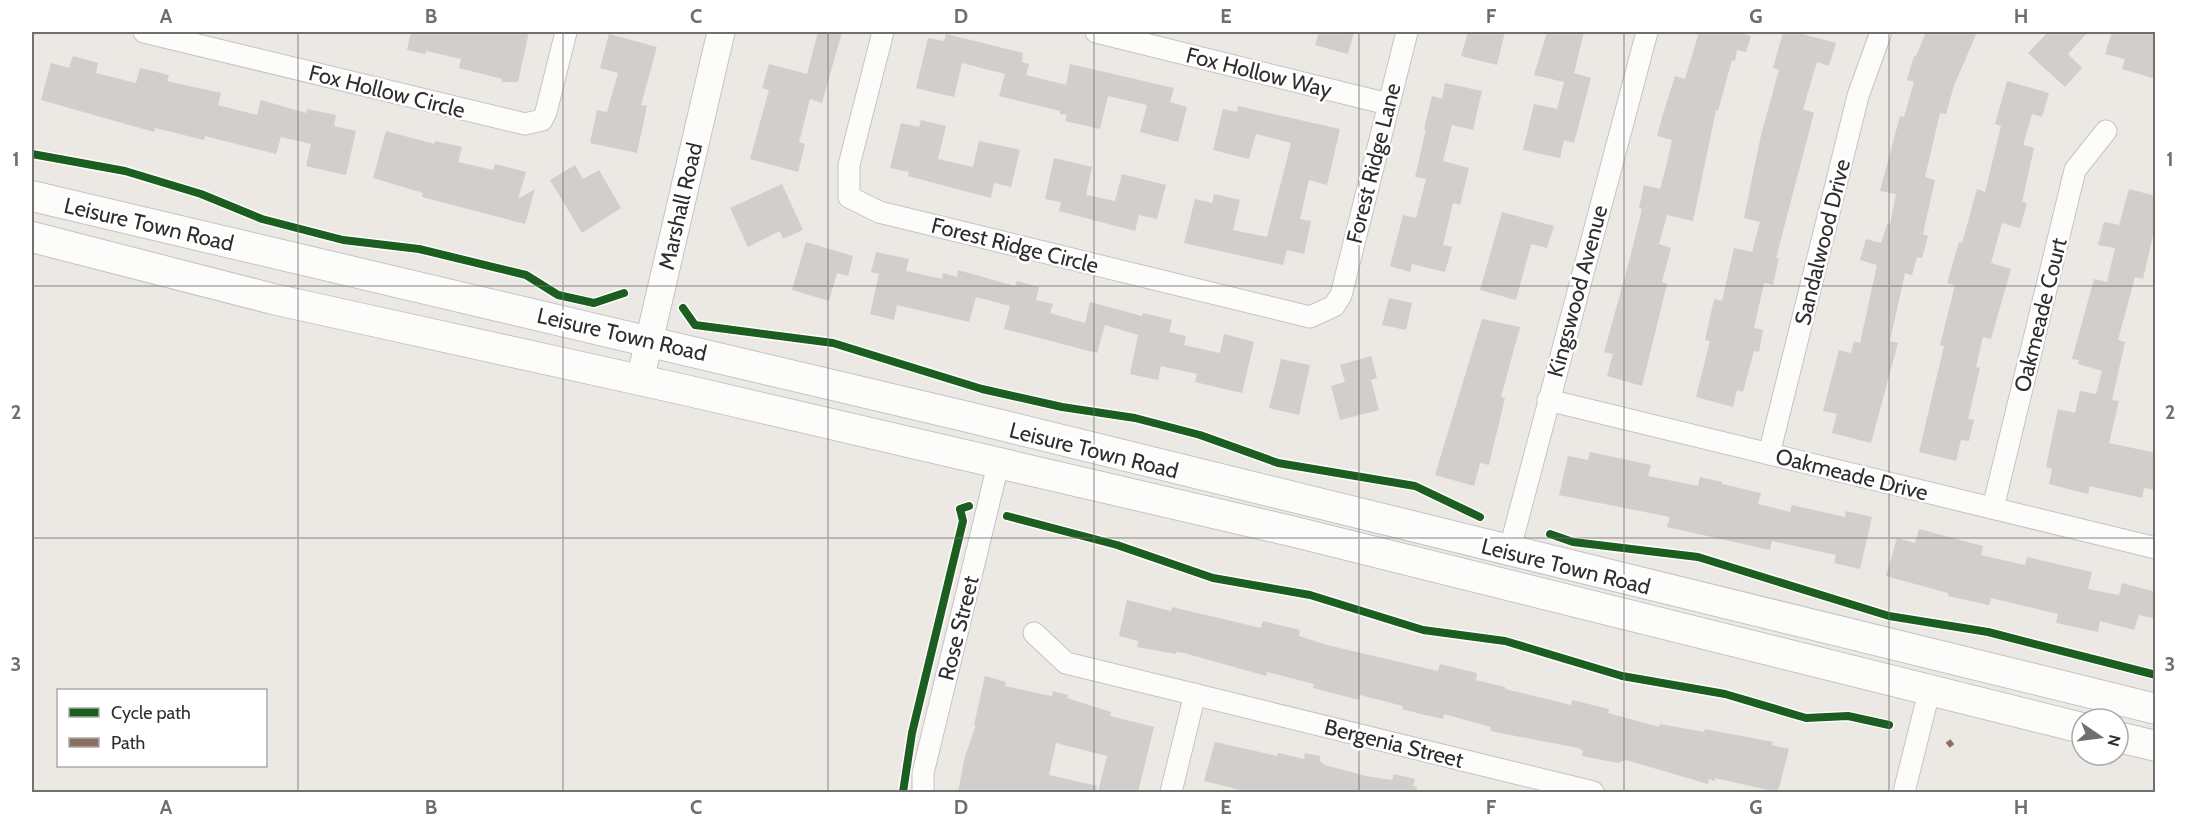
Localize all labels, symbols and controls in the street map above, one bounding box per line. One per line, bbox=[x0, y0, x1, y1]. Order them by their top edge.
text: A bbox=[160, 4, 173, 28]
text: B bbox=[425, 4, 437, 28]
text: C bbox=[690, 4, 702, 28]
text: D bbox=[954, 4, 968, 28]
text: E bbox=[1220, 4, 1232, 28]
text: F bbox=[1486, 4, 1497, 28]
text: G bbox=[1749, 4, 1763, 28]
text: H bbox=[2014, 4, 2028, 28]
street label: Fox Hollow Way bbox=[1183, 41, 1335, 104]
street label: Fox Hollow Circle bbox=[306, 59, 468, 124]
street label: Forest Ridge Lane bbox=[1341, 80, 1406, 246]
street label: Marshall Road bbox=[653, 140, 708, 272]
text: 1 bbox=[12, 147, 20, 171]
text: 1 bbox=[2166, 147, 2174, 171]
street label: Sandalwood Drive bbox=[1789, 156, 1856, 328]
street label: Leisure Town Road bbox=[61, 192, 236, 257]
street label: Kingswood Avenue bbox=[1542, 202, 1613, 380]
street label: Forest Ridge Circle bbox=[929, 212, 1101, 279]
street label: Oakmeade Court bbox=[2008, 235, 2073, 395]
street label: Leisure Town Road bbox=[534, 302, 709, 367]
text: 2 bbox=[11, 400, 21, 424]
text: 2 bbox=[2165, 400, 2175, 424]
street label: Leisure Town Road bbox=[1007, 416, 1181, 485]
street label: Oakmeade Drive bbox=[1773, 443, 1931, 506]
street label: Leisure Town Road bbox=[1479, 532, 1653, 601]
street label: Rose Street bbox=[932, 572, 985, 683]
text: 3 bbox=[11, 652, 21, 676]
text: 3 bbox=[2165, 652, 2175, 676]
legend bbox=[57, 689, 267, 767]
text: Cycle path bbox=[111, 702, 191, 724]
north arrow bbox=[2070, 707, 2130, 767]
street label: Bergenia Street bbox=[1322, 713, 1467, 774]
text: Path bbox=[111, 732, 145, 754]
text: N bbox=[2103, 733, 2125, 748]
text: A bbox=[160, 795, 173, 819]
text: B bbox=[425, 795, 437, 819]
text: C bbox=[690, 795, 702, 819]
text: D bbox=[954, 795, 968, 819]
text: E bbox=[1220, 795, 1232, 819]
text: F bbox=[1486, 795, 1497, 819]
text: G bbox=[1749, 795, 1763, 819]
text: H bbox=[2014, 795, 2028, 819]

